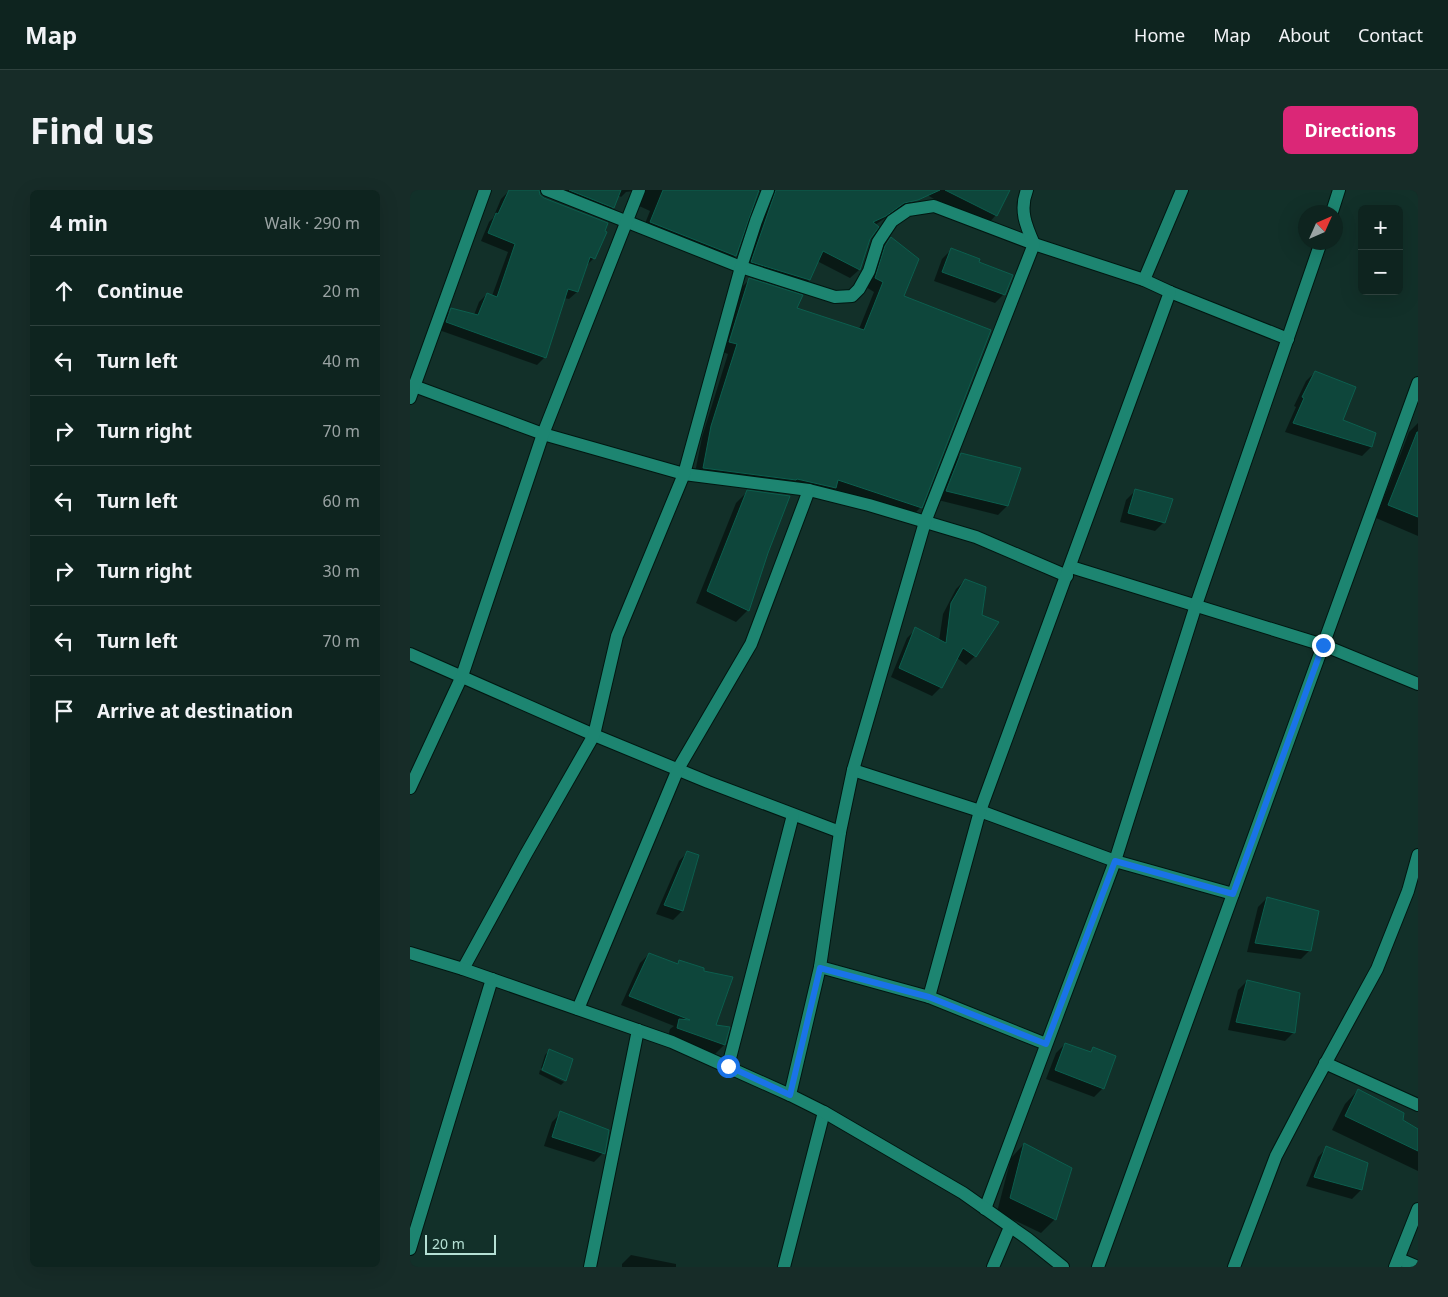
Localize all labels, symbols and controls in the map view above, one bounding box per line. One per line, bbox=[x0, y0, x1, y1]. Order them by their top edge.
text: Map bbox=[25, 18, 77, 51]
text: Home bbox=[1134, 23, 1185, 47]
text: Map bbox=[1213, 23, 1251, 47]
text: About bbox=[1279, 23, 1330, 47]
text: Contact bbox=[1358, 23, 1423, 47]
button: Directions bbox=[1283, 106, 1418, 154]
text: Find us bbox=[30, 107, 154, 154]
north arrow bbox=[1298, 205, 1343, 250]
map controls bbox=[1358, 205, 1403, 295]
button: + bbox=[1358, 205, 1403, 250]
text: 4 min bbox=[50, 209, 108, 237]
text: Walk · 290 m bbox=[265, 212, 360, 234]
button: − bbox=[1358, 250, 1403, 295]
icon: ahead bbox=[50, 277, 78, 305]
text: Continue bbox=[97, 278, 183, 304]
text: 20 m bbox=[323, 280, 360, 302]
icon: left bbox=[50, 347, 78, 375]
text: Turn left bbox=[97, 348, 178, 374]
text: 40 m bbox=[323, 350, 360, 372]
icon: right bbox=[50, 417, 78, 445]
text: Turn right bbox=[97, 418, 192, 444]
text: 70 m bbox=[323, 420, 360, 442]
icon: left bbox=[50, 487, 78, 515]
text: Turn left bbox=[97, 488, 178, 514]
text: 60 m bbox=[323, 490, 360, 512]
icon: right bbox=[50, 557, 78, 585]
text: Turn right bbox=[97, 558, 192, 584]
text: 30 m bbox=[323, 560, 360, 582]
icon: left bbox=[50, 627, 78, 655]
text: Turn left bbox=[97, 628, 178, 654]
text: 70 m bbox=[323, 630, 360, 652]
route end bbox=[1312, 634, 1335, 657]
icon: arrive bbox=[50, 697, 78, 725]
text: Arrive at destination bbox=[97, 698, 293, 724]
route start bbox=[717, 1055, 740, 1078]
scale bar bbox=[425, 1232, 496, 1255]
text: 20 m bbox=[432, 1234, 465, 1253]

